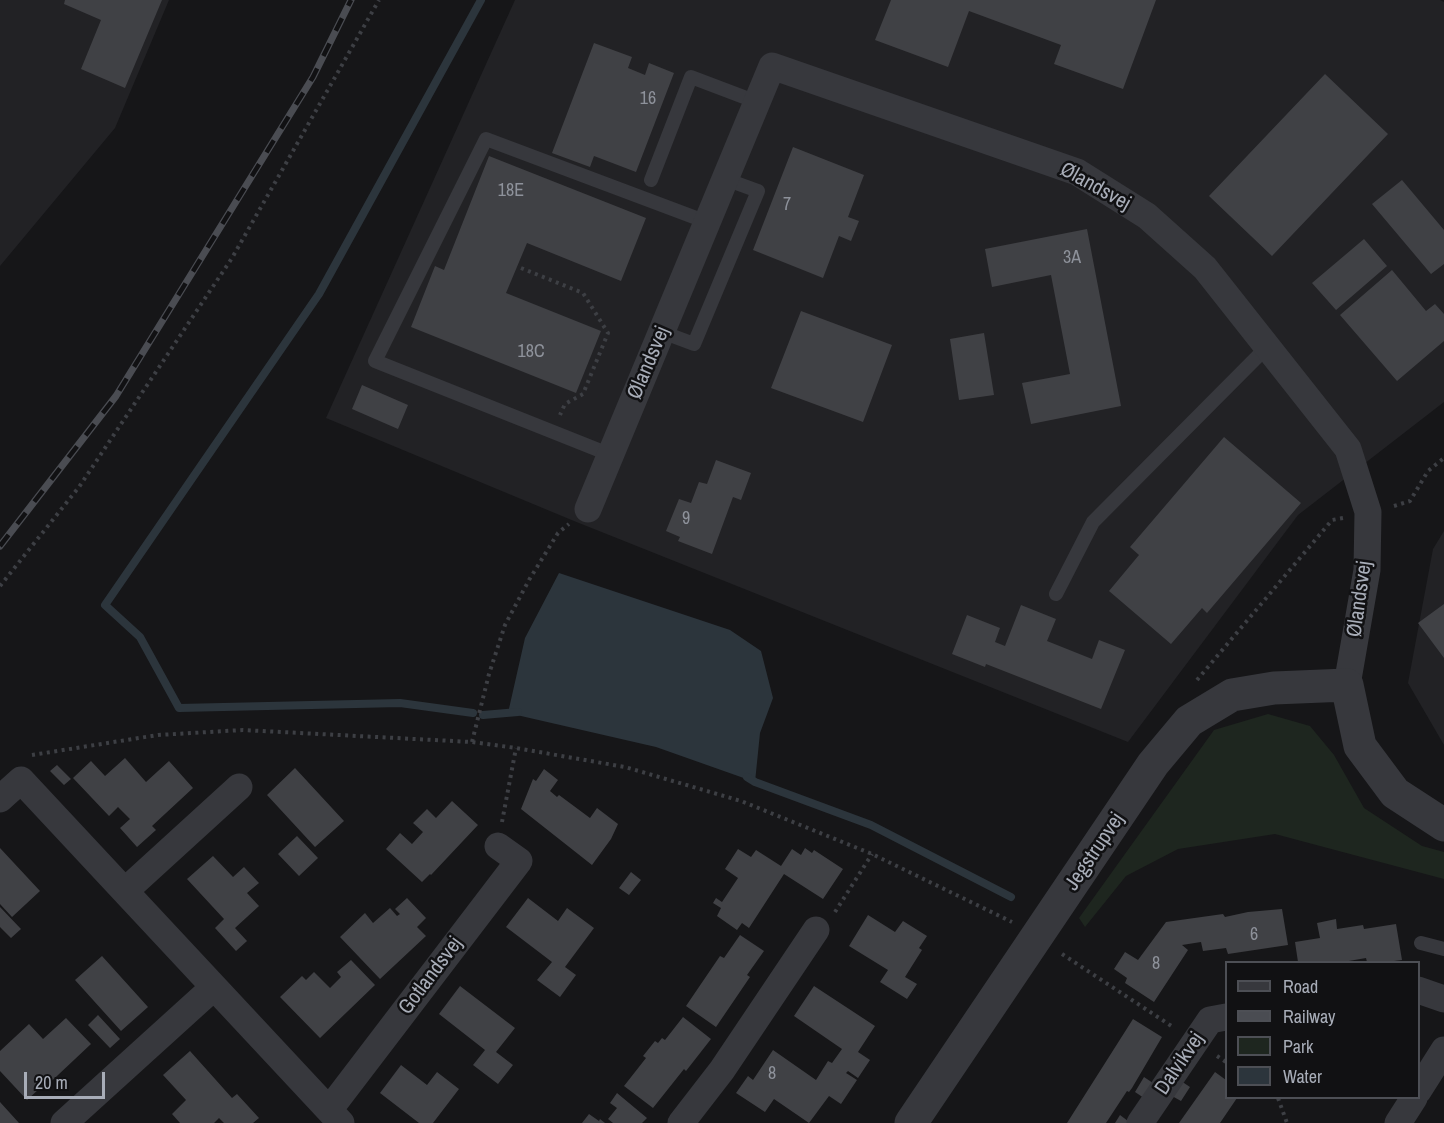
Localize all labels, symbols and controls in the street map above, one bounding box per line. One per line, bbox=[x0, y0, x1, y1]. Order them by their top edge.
house number: 16 bbox=[640, 88, 656, 110]
street label: Ølandsvej bbox=[1055, 157, 1135, 217]
house number: 18E bbox=[498, 180, 524, 202]
house number: 7 bbox=[783, 194, 791, 216]
house number: 3A bbox=[1063, 247, 1081, 269]
street label: Ølandsvej bbox=[622, 323, 676, 403]
house number: 18C bbox=[517, 341, 545, 363]
house number: 9 bbox=[682, 508, 690, 530]
street label: Ølandsvej bbox=[1342, 559, 1378, 639]
street label: Jegstrupvej bbox=[1060, 808, 1130, 896]
house number: 6 bbox=[1250, 924, 1258, 946]
street label: Gotlandsvej bbox=[394, 932, 468, 1020]
house number: 8 bbox=[1152, 953, 1160, 975]
legend bbox=[1225, 961, 1420, 1099]
text: Road bbox=[1283, 974, 1318, 999]
text: Railway bbox=[1283, 1004, 1336, 1029]
street label: Dalvikvej bbox=[1150, 1028, 1210, 1100]
text: Park bbox=[1283, 1034, 1313, 1059]
scale bar bbox=[27, 1060, 108, 1098]
house number: 8 bbox=[768, 1063, 776, 1085]
text: Water bbox=[1283, 1064, 1322, 1089]
text: 20 m bbox=[35, 1070, 68, 1095]

